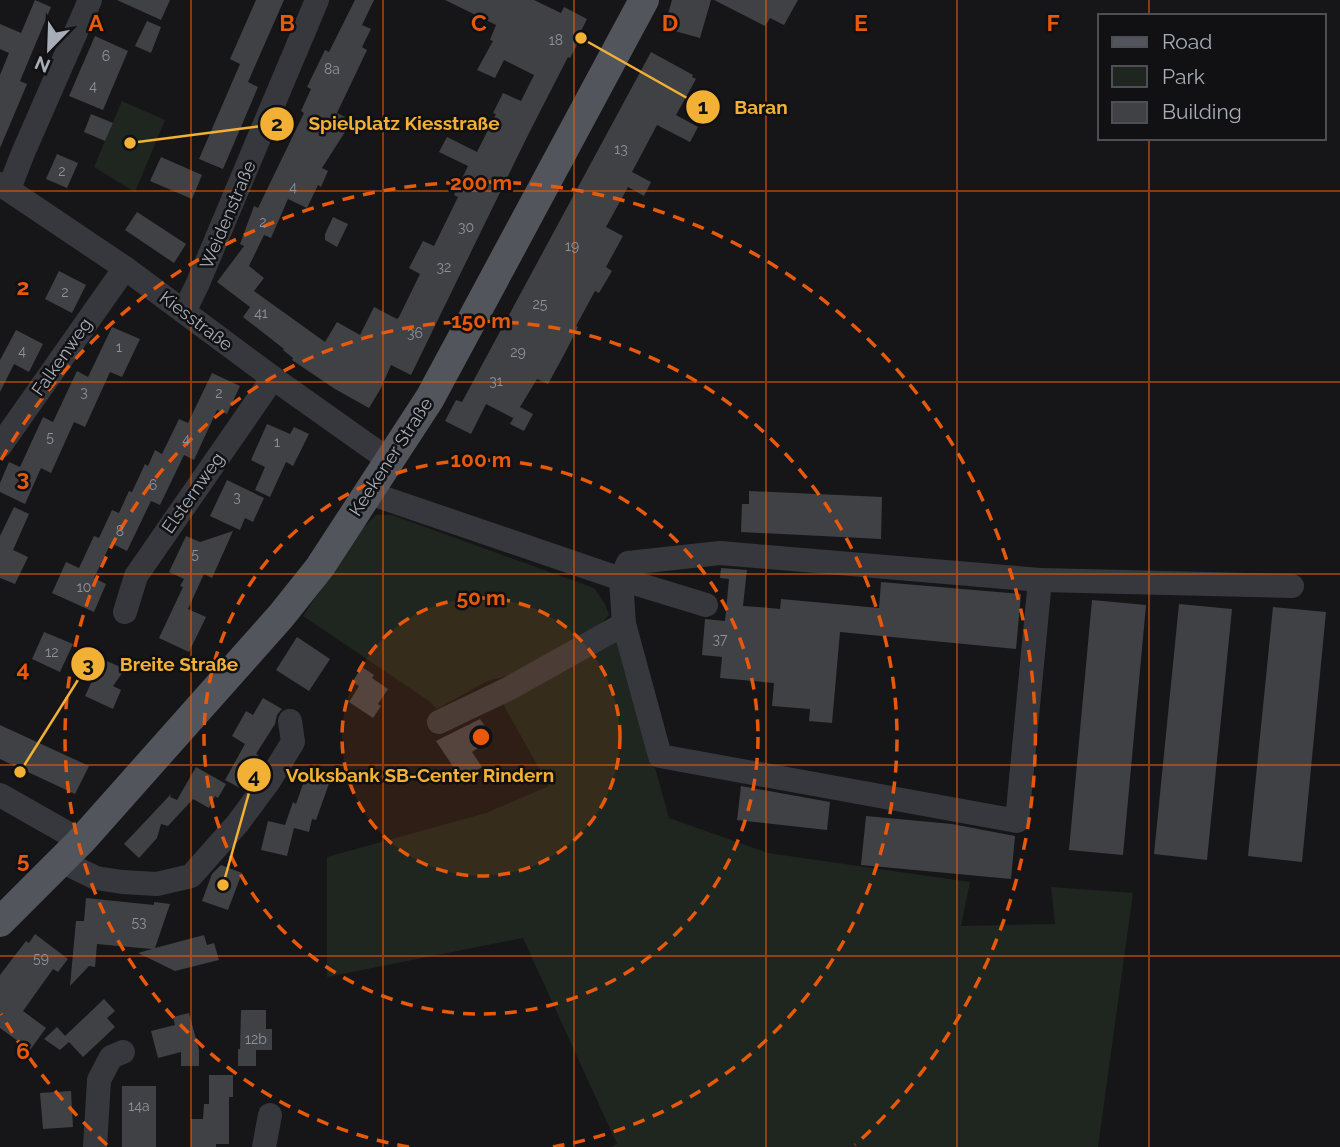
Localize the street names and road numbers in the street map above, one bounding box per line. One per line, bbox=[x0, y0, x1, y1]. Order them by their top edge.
street label: Weidenstraße bbox=[195, 157, 260, 272]
street label: Kiesstraße bbox=[156, 286, 237, 355]
street label: Falkenweg bbox=[27, 314, 96, 400]
street label: Keekener Straße bbox=[345, 393, 437, 520]
street label: Elsternweg bbox=[157, 448, 228, 537]

